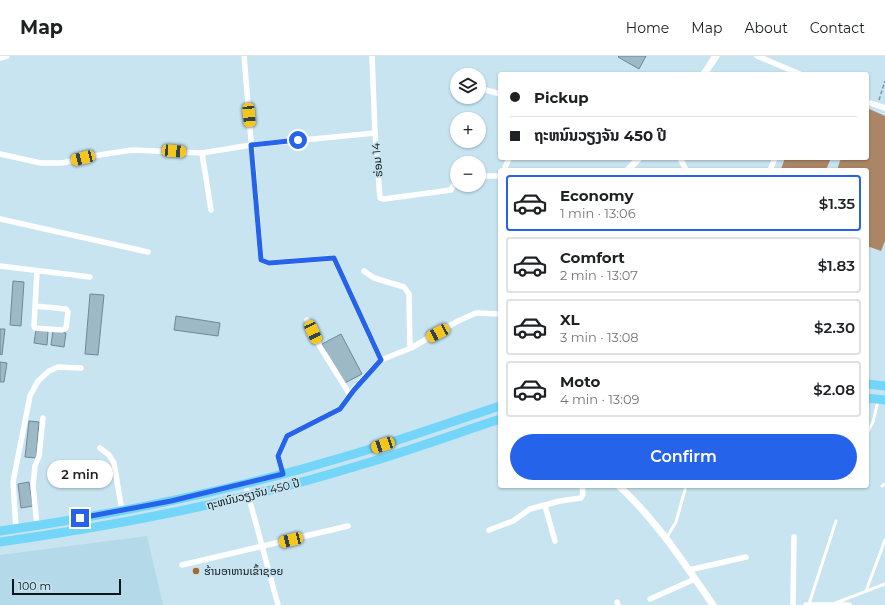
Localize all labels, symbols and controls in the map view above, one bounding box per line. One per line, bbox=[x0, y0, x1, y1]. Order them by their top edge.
text: Map bbox=[20, 16, 63, 39]
text: Home bbox=[626, 19, 669, 37]
text: Map bbox=[691, 19, 722, 37]
text: About bbox=[744, 19, 788, 37]
text: Contact bbox=[810, 19, 865, 37]
map controls bbox=[450, 68, 486, 192]
button: layers bbox=[450, 68, 486, 104]
text: Pickup bbox=[534, 88, 589, 107]
car bbox=[242, 103, 256, 127]
button: + bbox=[450, 112, 486, 148]
text: ຖະຫນົນວຽງຈັນ 450 ປີ bbox=[534, 126, 667, 145]
route start bbox=[289, 131, 307, 149]
street label: ຮ່ອມ 14 bbox=[368, 142, 385, 178]
car bbox=[162, 144, 186, 158]
car bbox=[70, 149, 96, 167]
button: − bbox=[450, 156, 486, 192]
icon: car bbox=[512, 185, 548, 221]
text: Economy bbox=[560, 186, 633, 205]
text: $1.35 bbox=[819, 194, 855, 213]
text: 1 min · 13:06 bbox=[560, 205, 636, 221]
icon: car bbox=[512, 247, 548, 283]
text: Comfort bbox=[560, 248, 625, 267]
text: $1.83 bbox=[818, 256, 855, 275]
text: 2 min · 13:07 bbox=[560, 267, 638, 283]
icon: car bbox=[512, 309, 548, 345]
text: XL bbox=[560, 310, 579, 329]
text: $2.30 bbox=[814, 318, 855, 337]
car bbox=[302, 319, 324, 345]
car bbox=[425, 322, 451, 344]
text: 3 min · 13:08 bbox=[560, 329, 639, 345]
icon: car bbox=[512, 371, 548, 407]
text: Moto bbox=[560, 372, 600, 391]
text: $2.08 bbox=[813, 380, 855, 399]
text: 4 min · 13:09 bbox=[560, 391, 639, 407]
button: Confirm bbox=[510, 434, 857, 480]
car bbox=[370, 435, 396, 455]
callout: 2 min bbox=[47, 460, 113, 488]
text: 2 min bbox=[61, 466, 99, 482]
street label: ຖະຫນົນວຽງຈັນ 450 ປີ bbox=[205, 476, 301, 512]
route end bbox=[71, 509, 89, 527]
car bbox=[278, 531, 304, 549]
place label: ຮ້ານອາຫານເຂົ້າຊອຍ bbox=[204, 563, 283, 578]
marker: ຮ້ານອາຫານເຂົ້າຊອຍ bbox=[191, 566, 201, 576]
scale bar bbox=[12, 577, 121, 596]
text: 100 m bbox=[18, 579, 51, 593]

